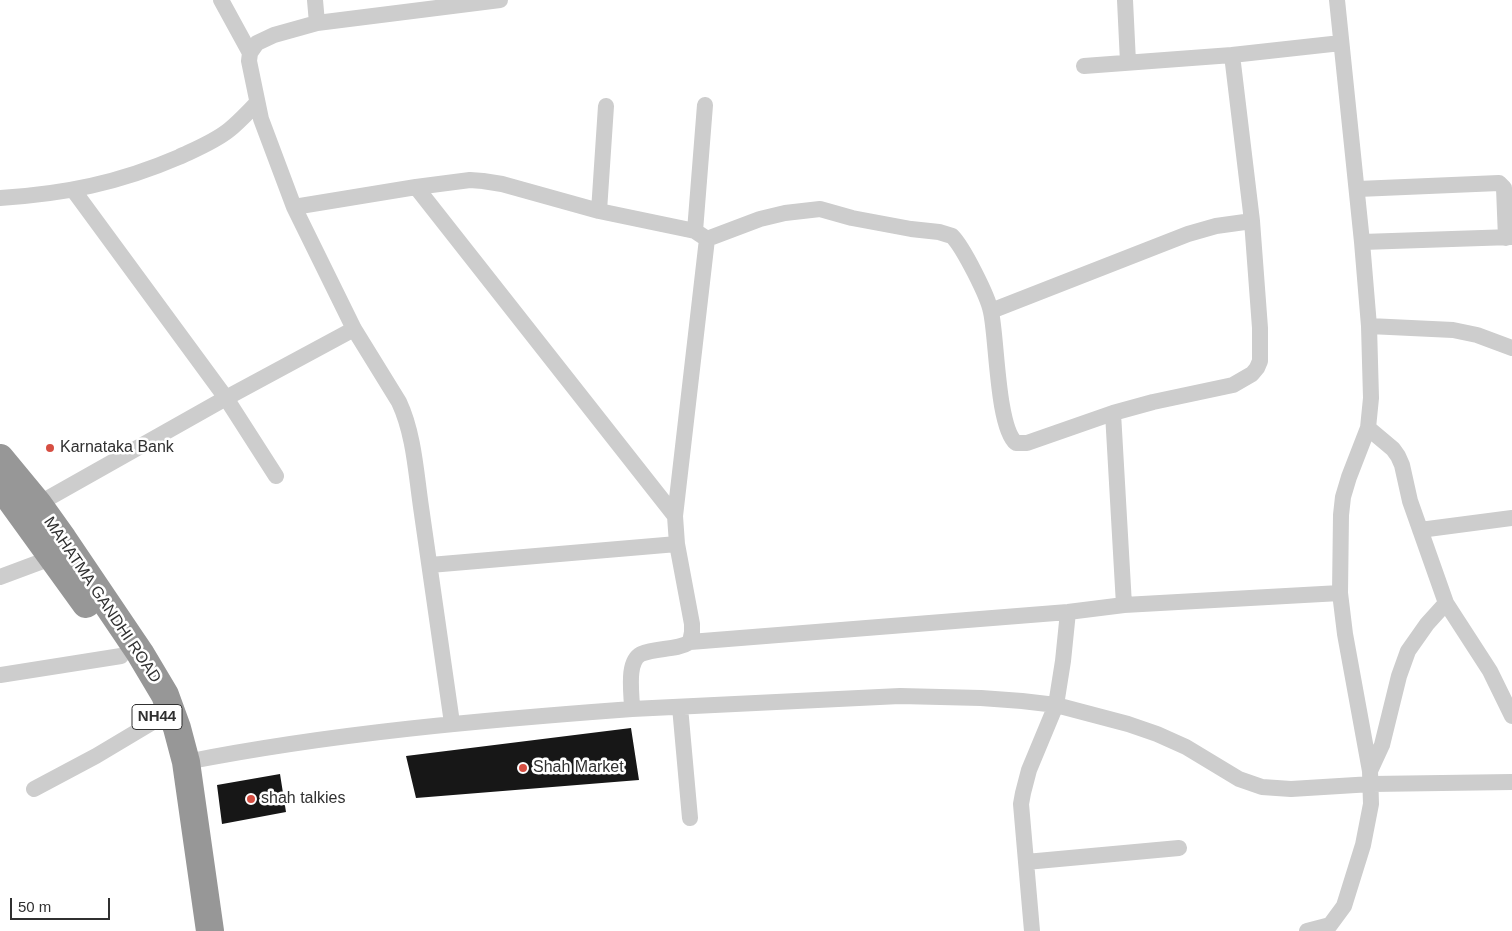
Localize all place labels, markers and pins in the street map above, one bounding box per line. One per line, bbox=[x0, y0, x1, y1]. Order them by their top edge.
place label: Karnataka Bank bbox=[60, 438, 174, 458]
marker: Karnataka Bank bbox=[44, 442, 56, 454]
place label: Shah Market bbox=[533, 758, 624, 778]
marker: Shah Market bbox=[517, 762, 529, 774]
place label: shah talkies bbox=[261, 789, 345, 809]
marker: shah talkies bbox=[245, 793, 257, 805]

